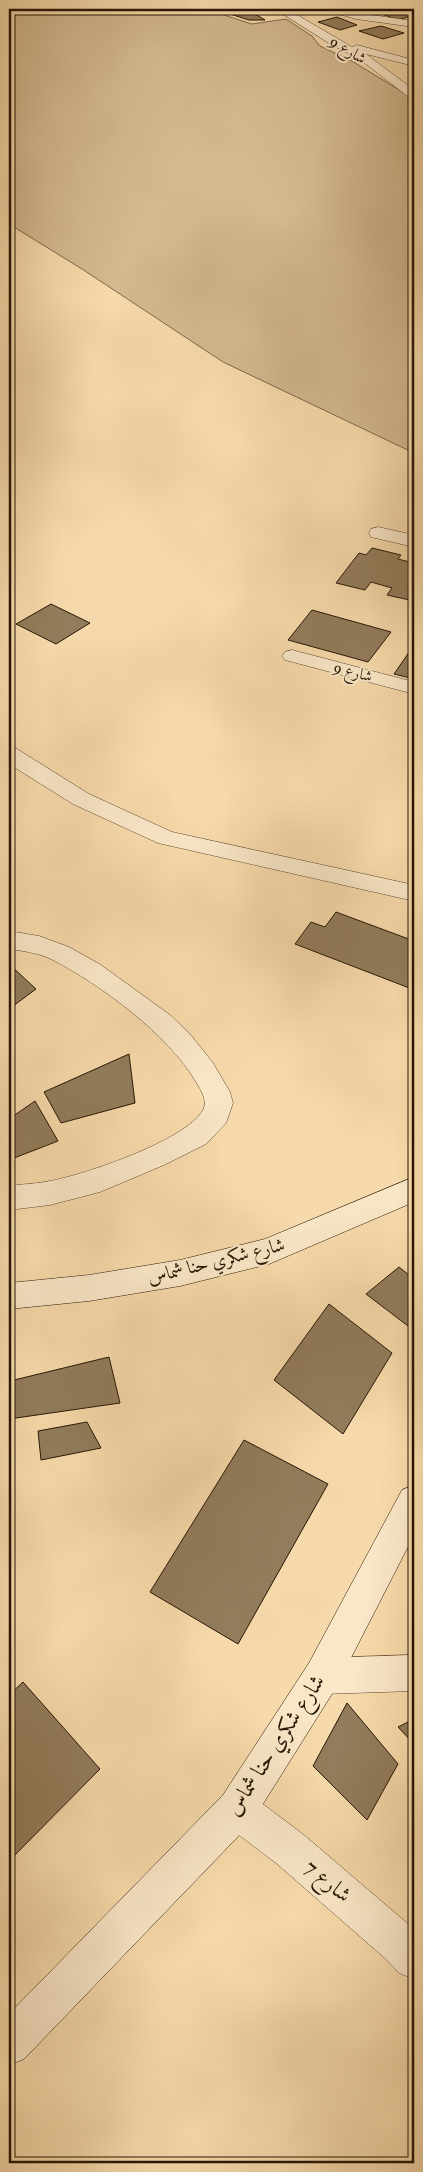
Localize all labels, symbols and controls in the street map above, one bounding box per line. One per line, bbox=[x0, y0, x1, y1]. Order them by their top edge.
street label: شارع 9 bbox=[324, 31, 370, 71]
street label: شارع 9 bbox=[330, 657, 375, 690]
street label: شارع شكري حنا شماس bbox=[145, 1232, 288, 1293]
street label: شارع شكري حنا شماس bbox=[219, 1669, 334, 1823]
street label: شارع 7 bbox=[296, 1853, 357, 1912]

